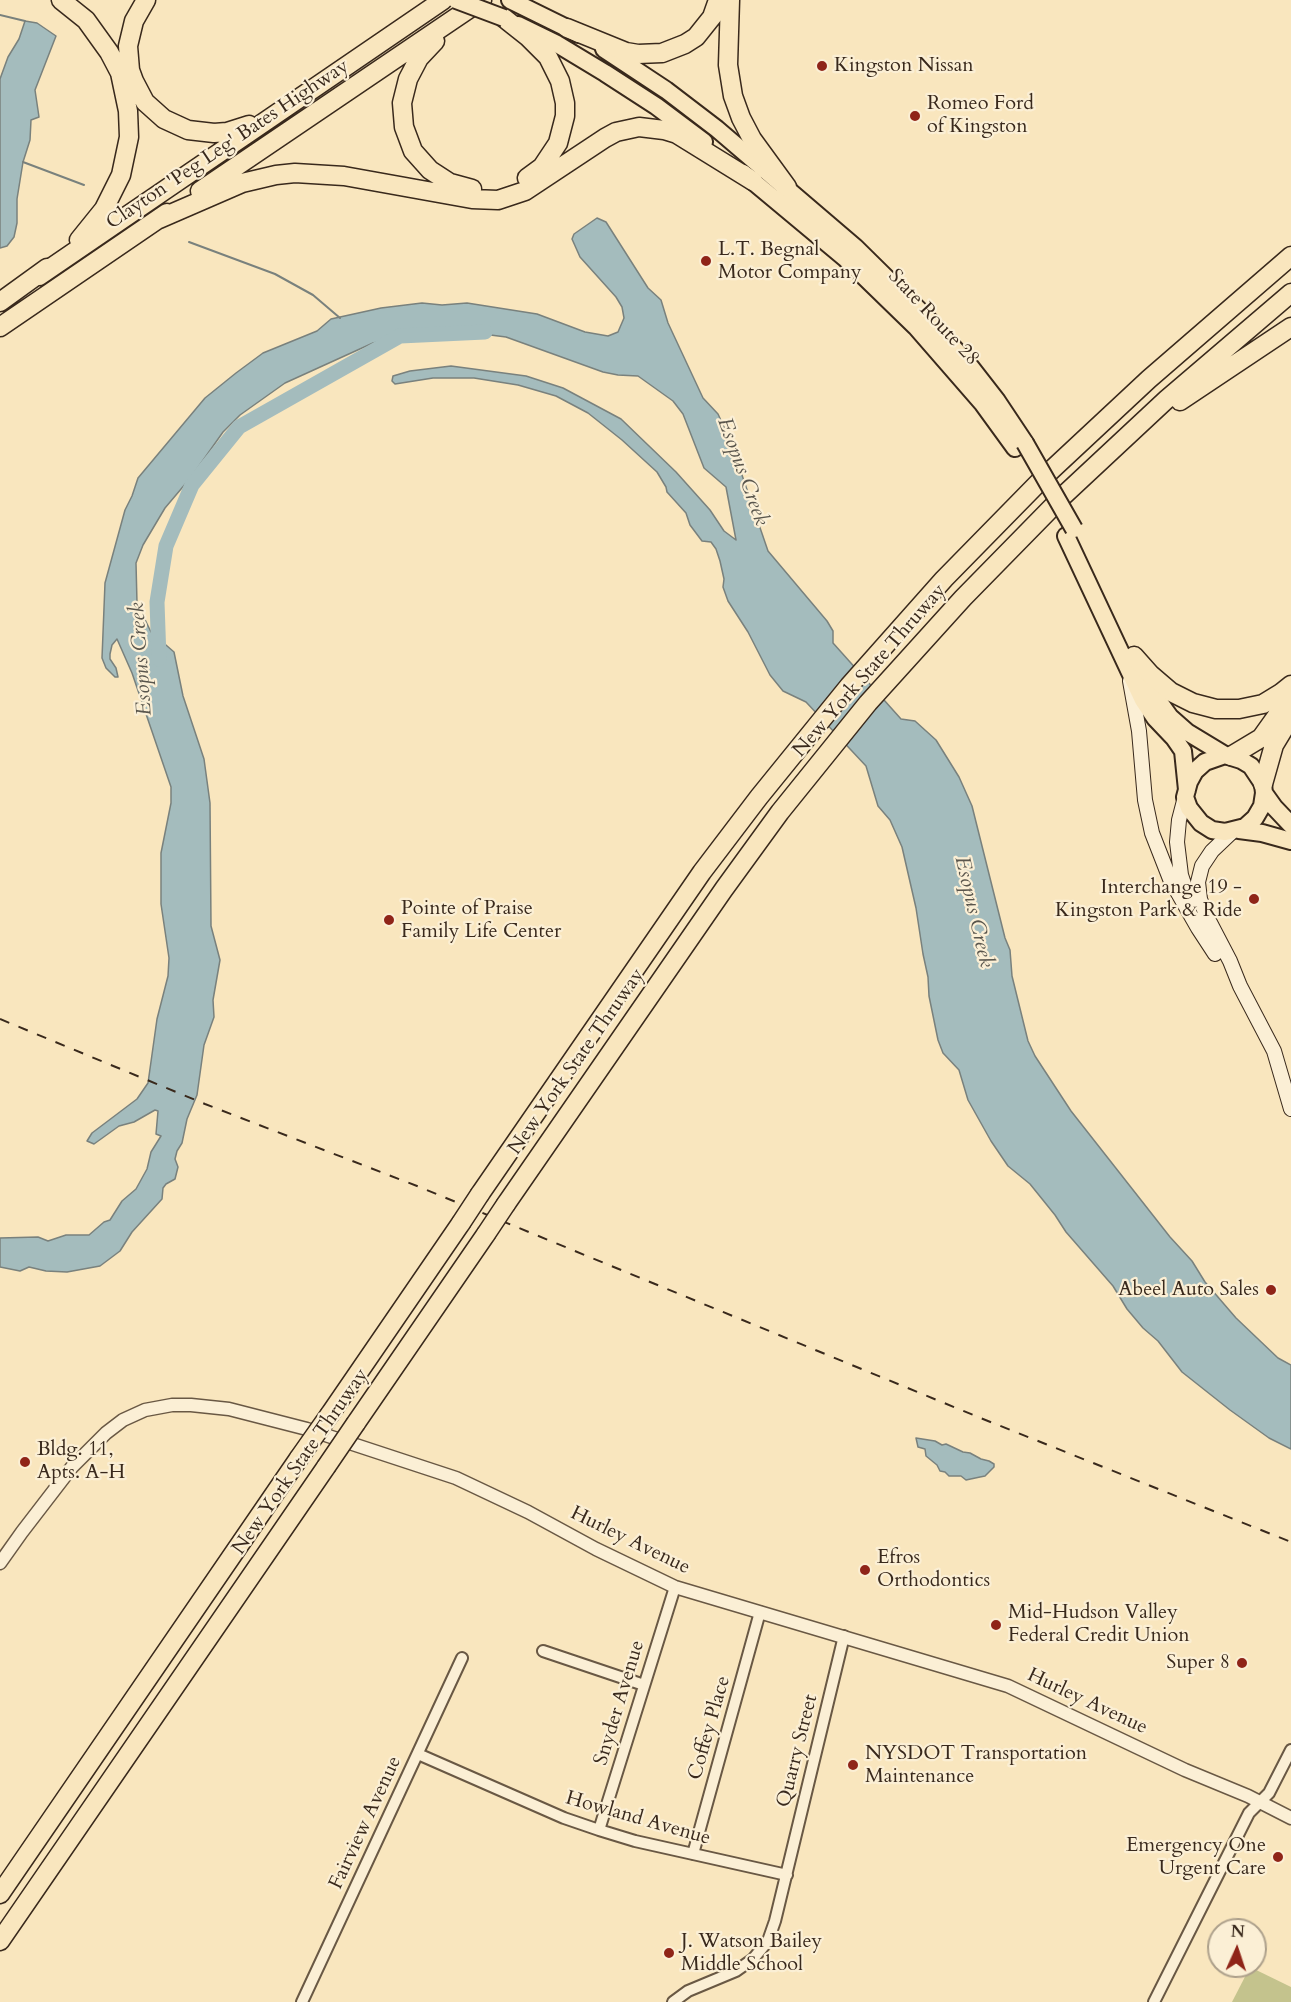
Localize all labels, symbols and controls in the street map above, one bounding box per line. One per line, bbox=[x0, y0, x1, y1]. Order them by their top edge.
place label: Kingston Nissan bbox=[834, 54, 974, 78]
street label: Clayton 'Peg Leg' Bates Highway bbox=[102, 55, 354, 235]
marker: Kingston Nissan bbox=[815, 59, 829, 73]
place label: Romeo Ford of Kingston bbox=[927, 92, 1034, 139]
marker: Romeo Ford of Kingston bbox=[908, 109, 922, 123]
place label: L.T. Begnal Motor Company bbox=[718, 238, 862, 285]
marker: L.T. Begnal Motor Company bbox=[699, 254, 713, 268]
street label: State Route 28 bbox=[882, 265, 984, 371]
water label: Esopus Creek bbox=[711, 414, 773, 530]
street label: New York State Thruway bbox=[788, 580, 952, 762]
water label: Esopus Creek bbox=[125, 602, 159, 716]
water label: Esopus Creek bbox=[948, 854, 998, 970]
place label: Interchange 19 - Kingston Park & Ride bbox=[1055, 876, 1242, 923]
marker: Interchange 19 - Kingston Park & Ride bbox=[1247, 892, 1261, 906]
place label: Pointe of Praise Family Life Center bbox=[401, 897, 561, 944]
marker: Pointe of Praise Family Life Center bbox=[382, 913, 396, 927]
street label: New York State Thruway bbox=[504, 964, 650, 1160]
place label: Abeel Auto Sales bbox=[1118, 1278, 1259, 1302]
marker: Abeel Auto Sales bbox=[1264, 1283, 1278, 1297]
street label: New York State Thruway bbox=[228, 1364, 374, 1560]
place label: Bldg. 11, Apts. A-H bbox=[37, 1438, 125, 1485]
marker: Bldg. 11, Apts. A-H bbox=[18, 1455, 32, 1469]
street label: Hurley Avenue bbox=[566, 1502, 694, 1580]
place label: Efros Orthodontics bbox=[877, 1546, 990, 1593]
marker: Efros Orthodontics bbox=[858, 1563, 872, 1577]
place label: Mid-Hudson Valley Federal Credit Union bbox=[1008, 1601, 1190, 1648]
marker: Mid-Hudson Valley Federal Credit Union bbox=[989, 1618, 1003, 1632]
street label: Snyder Avenue bbox=[590, 1638, 650, 1768]
place label: Super 8 bbox=[1166, 1651, 1230, 1675]
marker: Super 8 bbox=[1235, 1656, 1249, 1670]
street label: Hurley Avenue bbox=[1023, 1664, 1151, 1740]
street label: Coffey Place bbox=[684, 1673, 736, 1783]
street label: Quarry Street bbox=[772, 1692, 824, 1810]
place label: NYSDOT Transportation Maintenance bbox=[865, 1742, 1087, 1789]
street label: Fairview Avenue bbox=[325, 1753, 407, 1893]
marker: NYSDOT Transportation Maintenance bbox=[846, 1758, 860, 1772]
street label: Howland Avenue bbox=[563, 1787, 713, 1851]
place label: Emergency One Urgent Care bbox=[1126, 1834, 1266, 1881]
marker: Emergency One Urgent Care bbox=[1271, 1850, 1285, 1864]
north arrow bbox=[1207, 1918, 1267, 1978]
text: N bbox=[1230, 1921, 1245, 1943]
place label: J. Watson Bailey Middle School bbox=[681, 1930, 822, 1977]
marker: J. Watson Bailey Middle School bbox=[662, 1946, 676, 1960]

